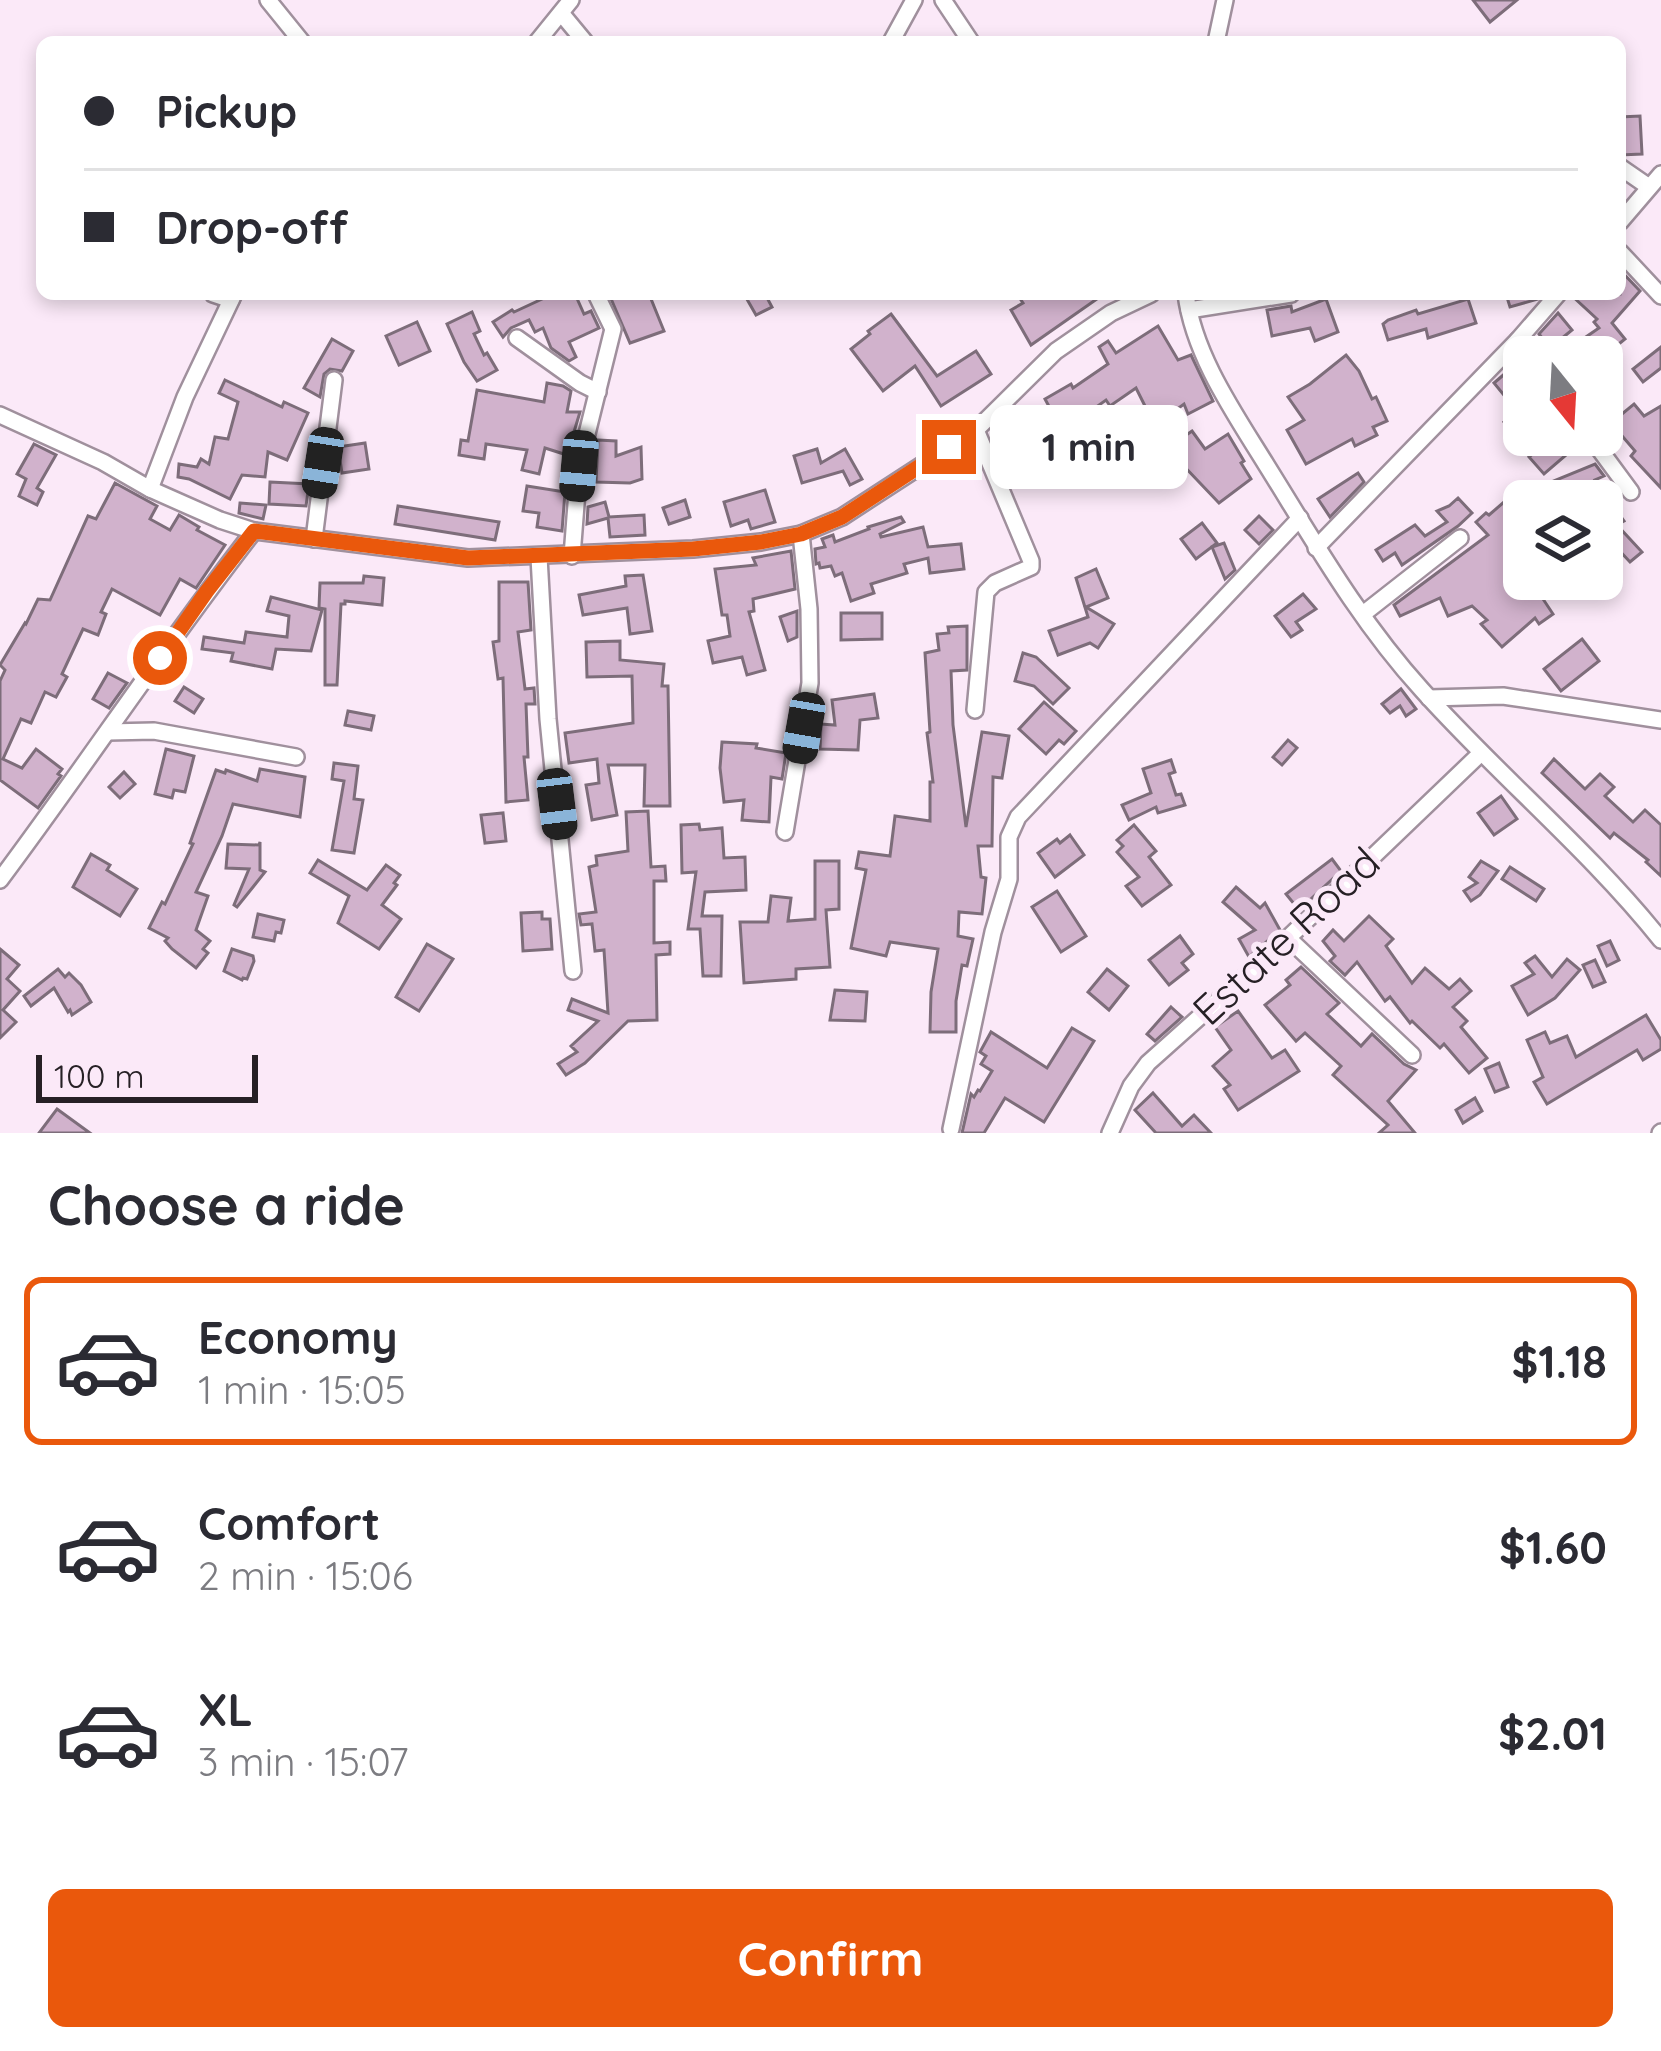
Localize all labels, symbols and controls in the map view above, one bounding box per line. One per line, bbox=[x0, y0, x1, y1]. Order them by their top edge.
text: Pickup bbox=[156, 83, 297, 139]
text: Drop-off bbox=[156, 199, 348, 255]
north arrow bbox=[1503, 336, 1623, 456]
map controls bbox=[1503, 336, 1623, 600]
callout: 1 min bbox=[991, 405, 1189, 489]
route end bbox=[922, 420, 976, 474]
text: 1 min bbox=[1042, 422, 1136, 471]
car bbox=[300, 425, 346, 501]
car bbox=[558, 429, 600, 503]
button: layers bbox=[1503, 480, 1623, 600]
route start bbox=[133, 631, 187, 685]
car bbox=[780, 689, 828, 767]
car bbox=[535, 766, 579, 842]
street label: Estate Road bbox=[1181, 836, 1390, 1036]
scale bar bbox=[36, 1049, 258, 1102]
text: 100 m bbox=[54, 1055, 145, 1096]
text: Choose a ride bbox=[48, 1171, 405, 1239]
icon: car bbox=[54, 1307, 162, 1415]
text: Economy bbox=[198, 1309, 398, 1365]
text: $1.18 bbox=[1512, 1333, 1607, 1389]
text: 1 min · 15:05 bbox=[198, 1365, 406, 1414]
icon: car bbox=[54, 1493, 162, 1601]
text: Comfort bbox=[198, 1495, 380, 1551]
text: $1.60 bbox=[1499, 1519, 1607, 1575]
text: 2 min · 15:06 bbox=[198, 1551, 413, 1600]
icon: car bbox=[54, 1679, 162, 1787]
text: XL bbox=[198, 1681, 253, 1737]
text: $2.01 bbox=[1498, 1705, 1607, 1761]
text: 3 min · 15:07 bbox=[198, 1737, 408, 1786]
button: Confirm bbox=[48, 1889, 1613, 2027]

